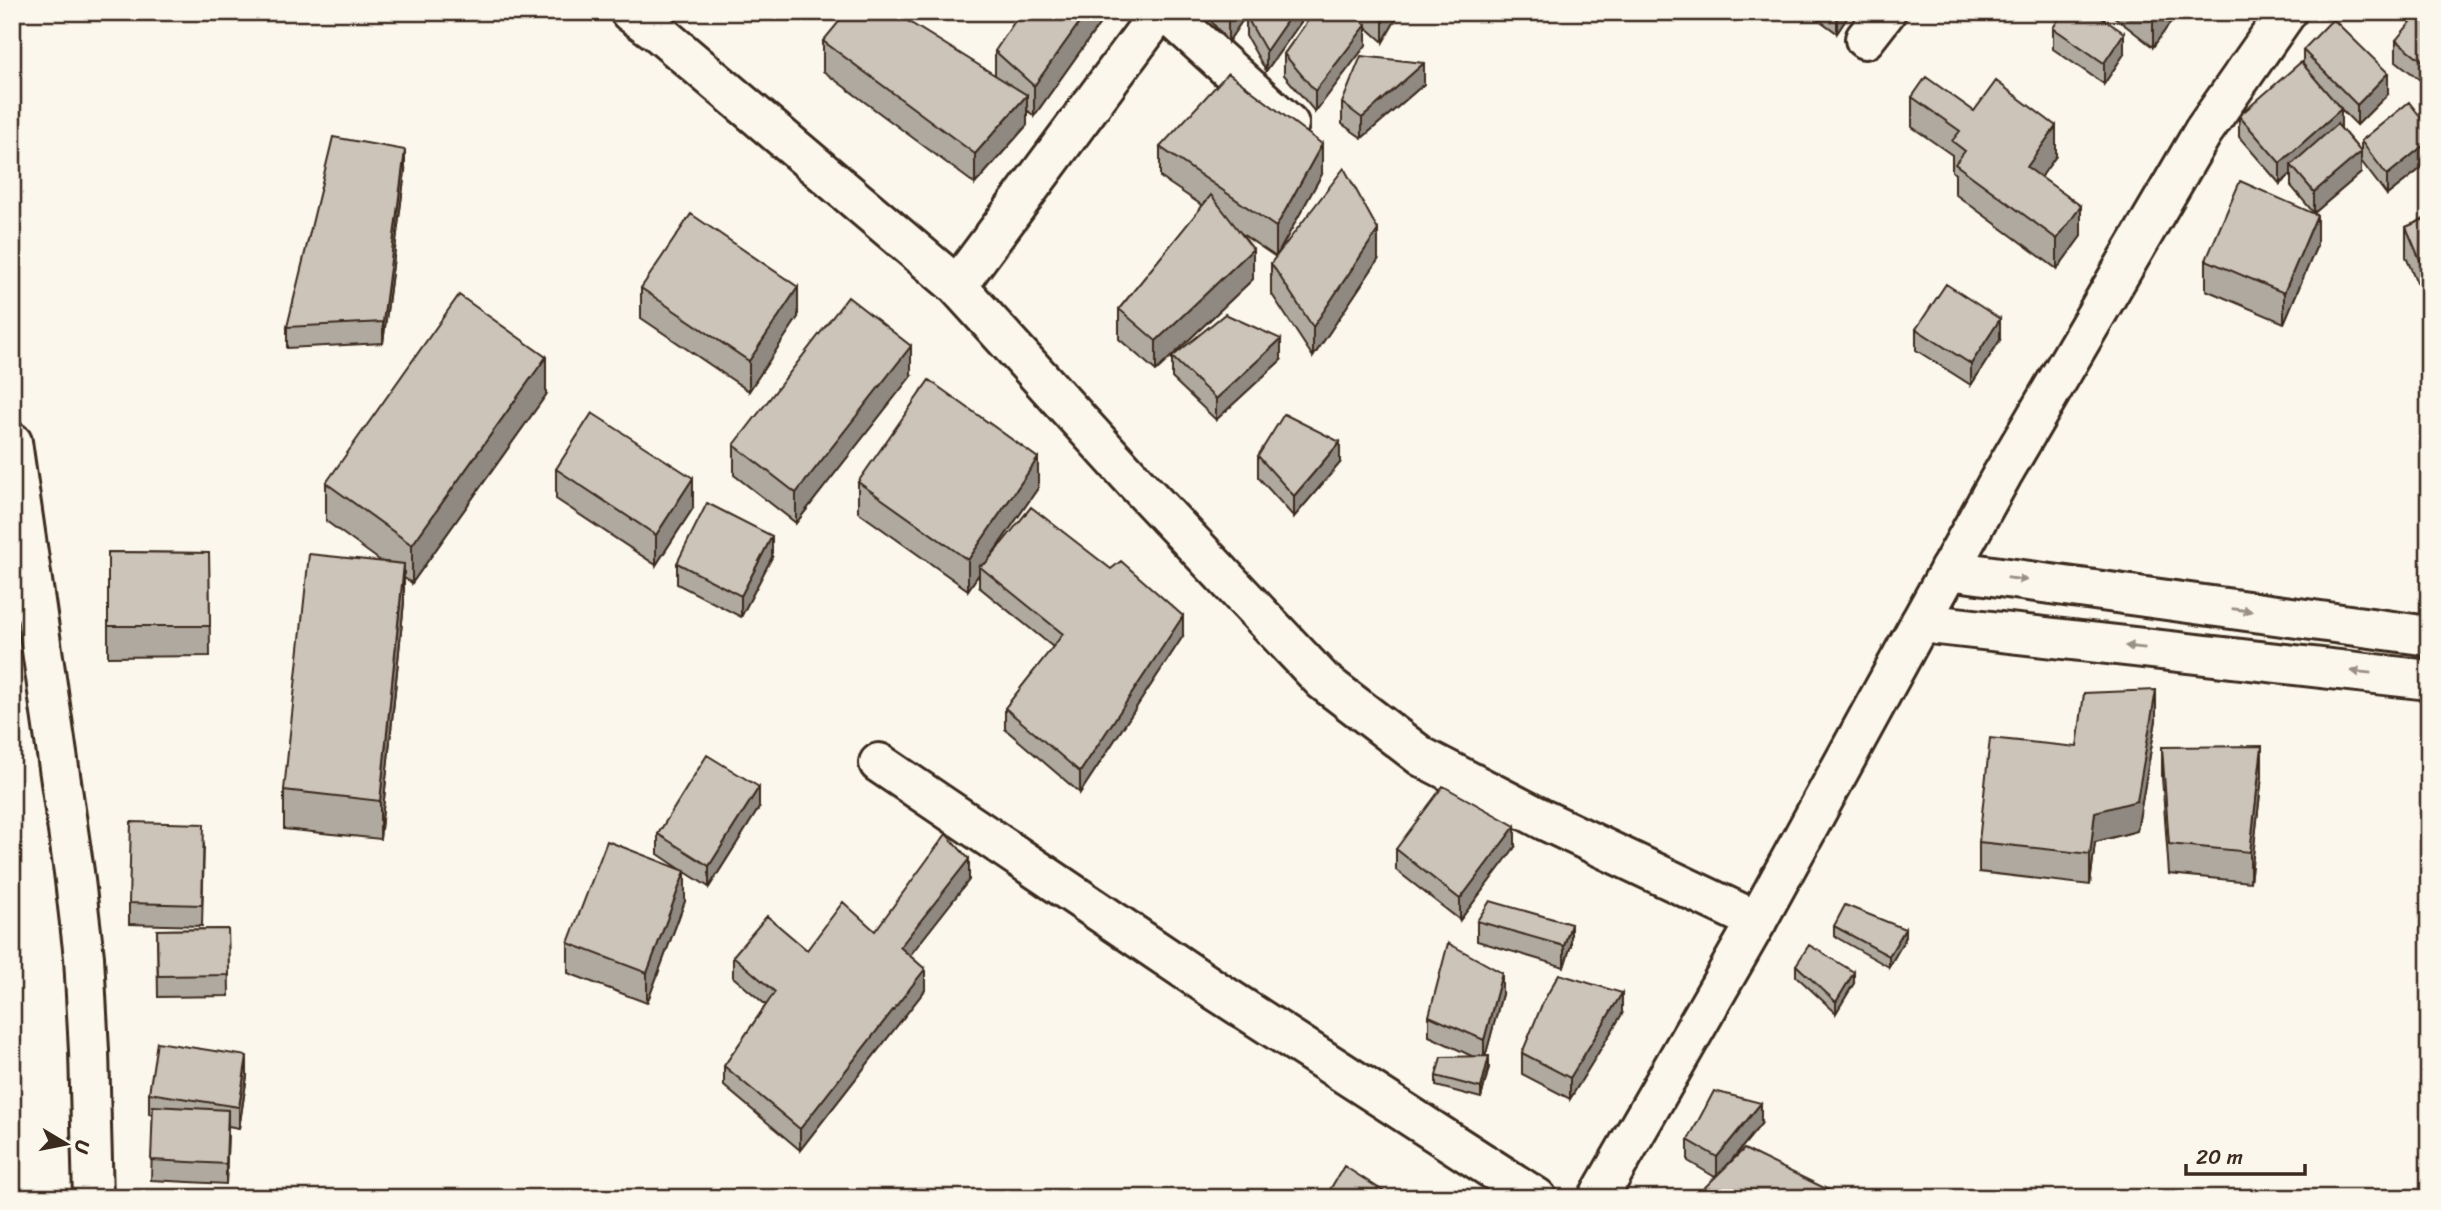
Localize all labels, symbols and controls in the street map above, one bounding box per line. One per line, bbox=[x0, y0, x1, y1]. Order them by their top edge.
one-way arrow bbox=[2006, 574, 2028, 585]
one-way arrow bbox=[2232, 605, 2254, 616]
one-way arrow bbox=[2124, 642, 2146, 653]
one-way arrow bbox=[2350, 667, 2372, 678]
north arrow bbox=[32, 1108, 102, 1178]
scale bar bbox=[2186, 1133, 2304, 1177]
text: U bbox=[65, 1138, 100, 1157]
text: 20 m bbox=[2196, 1138, 2243, 1176]

